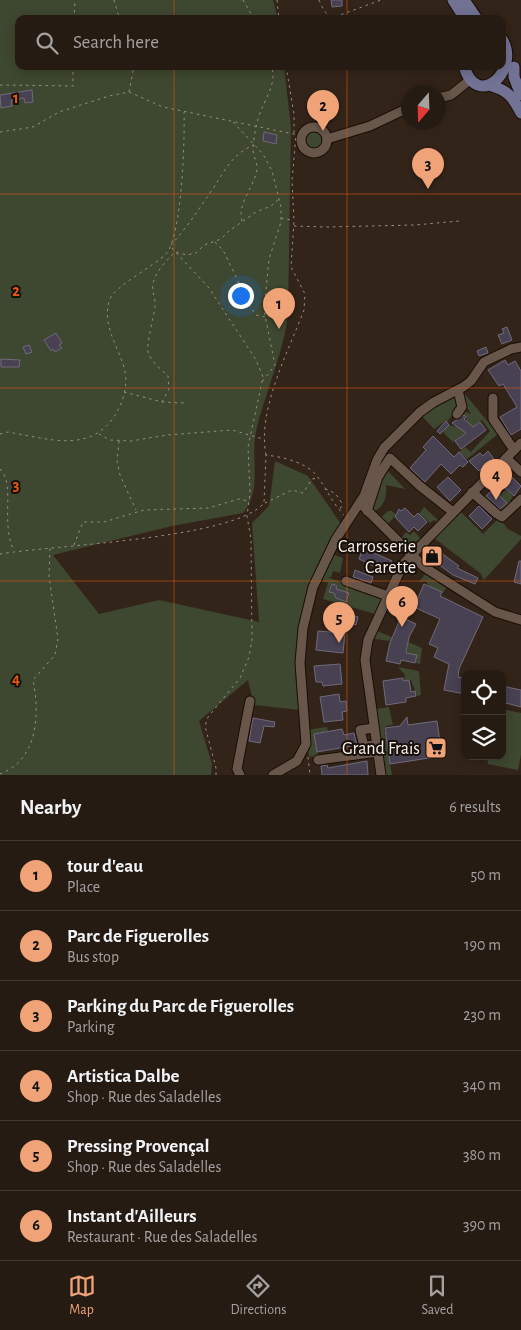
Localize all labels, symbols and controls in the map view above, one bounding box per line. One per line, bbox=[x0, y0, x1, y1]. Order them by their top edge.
search box bbox=[15, 15, 506, 70]
icon: search bbox=[33, 29, 61, 57]
text: Search here bbox=[73, 33, 159, 52]
north arrow bbox=[401, 85, 446, 130]
text: 1 bbox=[13, 90, 19, 106]
pin: 2 bbox=[307, 90, 339, 131]
pin: 3 bbox=[412, 148, 444, 189]
text: 2 bbox=[12, 283, 20, 299]
your location bbox=[228, 283, 254, 309]
pin: 1 bbox=[263, 288, 295, 329]
pin: 4 bbox=[480, 459, 512, 500]
text: 3 bbox=[13, 477, 20, 493]
place label: Carrosserie Carette bbox=[338, 538, 416, 577]
shop icon: Carrosserie Carette bbox=[420, 544, 444, 568]
pin: 6 bbox=[386, 586, 418, 627]
pin: 5 bbox=[323, 602, 355, 643]
map controls bbox=[461, 670, 506, 760]
button: locate bbox=[461, 670, 506, 715]
text: 4 bbox=[12, 671, 20, 687]
button: layers bbox=[461, 715, 506, 760]
supermarket icon: Grand Frais bbox=[424, 736, 448, 760]
place label: Grand Frais bbox=[342, 740, 420, 758]
text: Nearby bbox=[20, 797, 81, 818]
text: 6 results bbox=[449, 799, 501, 815]
text: tour d'eau bbox=[67, 857, 143, 876]
text: 1 bbox=[33, 867, 39, 883]
text: 50 m bbox=[470, 867, 501, 883]
text: Place bbox=[67, 879, 100, 895]
text: Parc de Figuerolles bbox=[67, 927, 209, 946]
text: 2 bbox=[32, 937, 40, 953]
text: 190 m bbox=[464, 937, 501, 953]
text: Bus stop bbox=[67, 949, 119, 965]
text: Parking du Parc de Figuerolles bbox=[67, 997, 294, 1016]
text: 3 bbox=[33, 1007, 39, 1023]
text: 230 m bbox=[463, 1007, 501, 1023]
text: Parking bbox=[67, 1019, 115, 1035]
text: Artistica Dalbe bbox=[67, 1067, 180, 1086]
text: 4 bbox=[32, 1077, 40, 1093]
text: 340 m bbox=[463, 1077, 501, 1093]
text: Shop · Rue des Saladelles bbox=[67, 1089, 221, 1105]
text: Pressing Provençal bbox=[67, 1137, 210, 1156]
text: 5 bbox=[33, 1147, 39, 1163]
text: 380 m bbox=[463, 1147, 501, 1163]
text: Shop · Rue des Saladelles bbox=[67, 1159, 221, 1175]
text: Instant d'Ailleurs bbox=[67, 1207, 197, 1226]
text: 6 bbox=[32, 1217, 40, 1233]
text: 390 m bbox=[463, 1217, 501, 1233]
text: Restaurant · Rue des Saladelles bbox=[67, 1229, 257, 1245]
tab: Map bbox=[68, 1272, 96, 1319]
tab: Directions bbox=[231, 1272, 286, 1319]
tab: Saved bbox=[421, 1272, 453, 1319]

